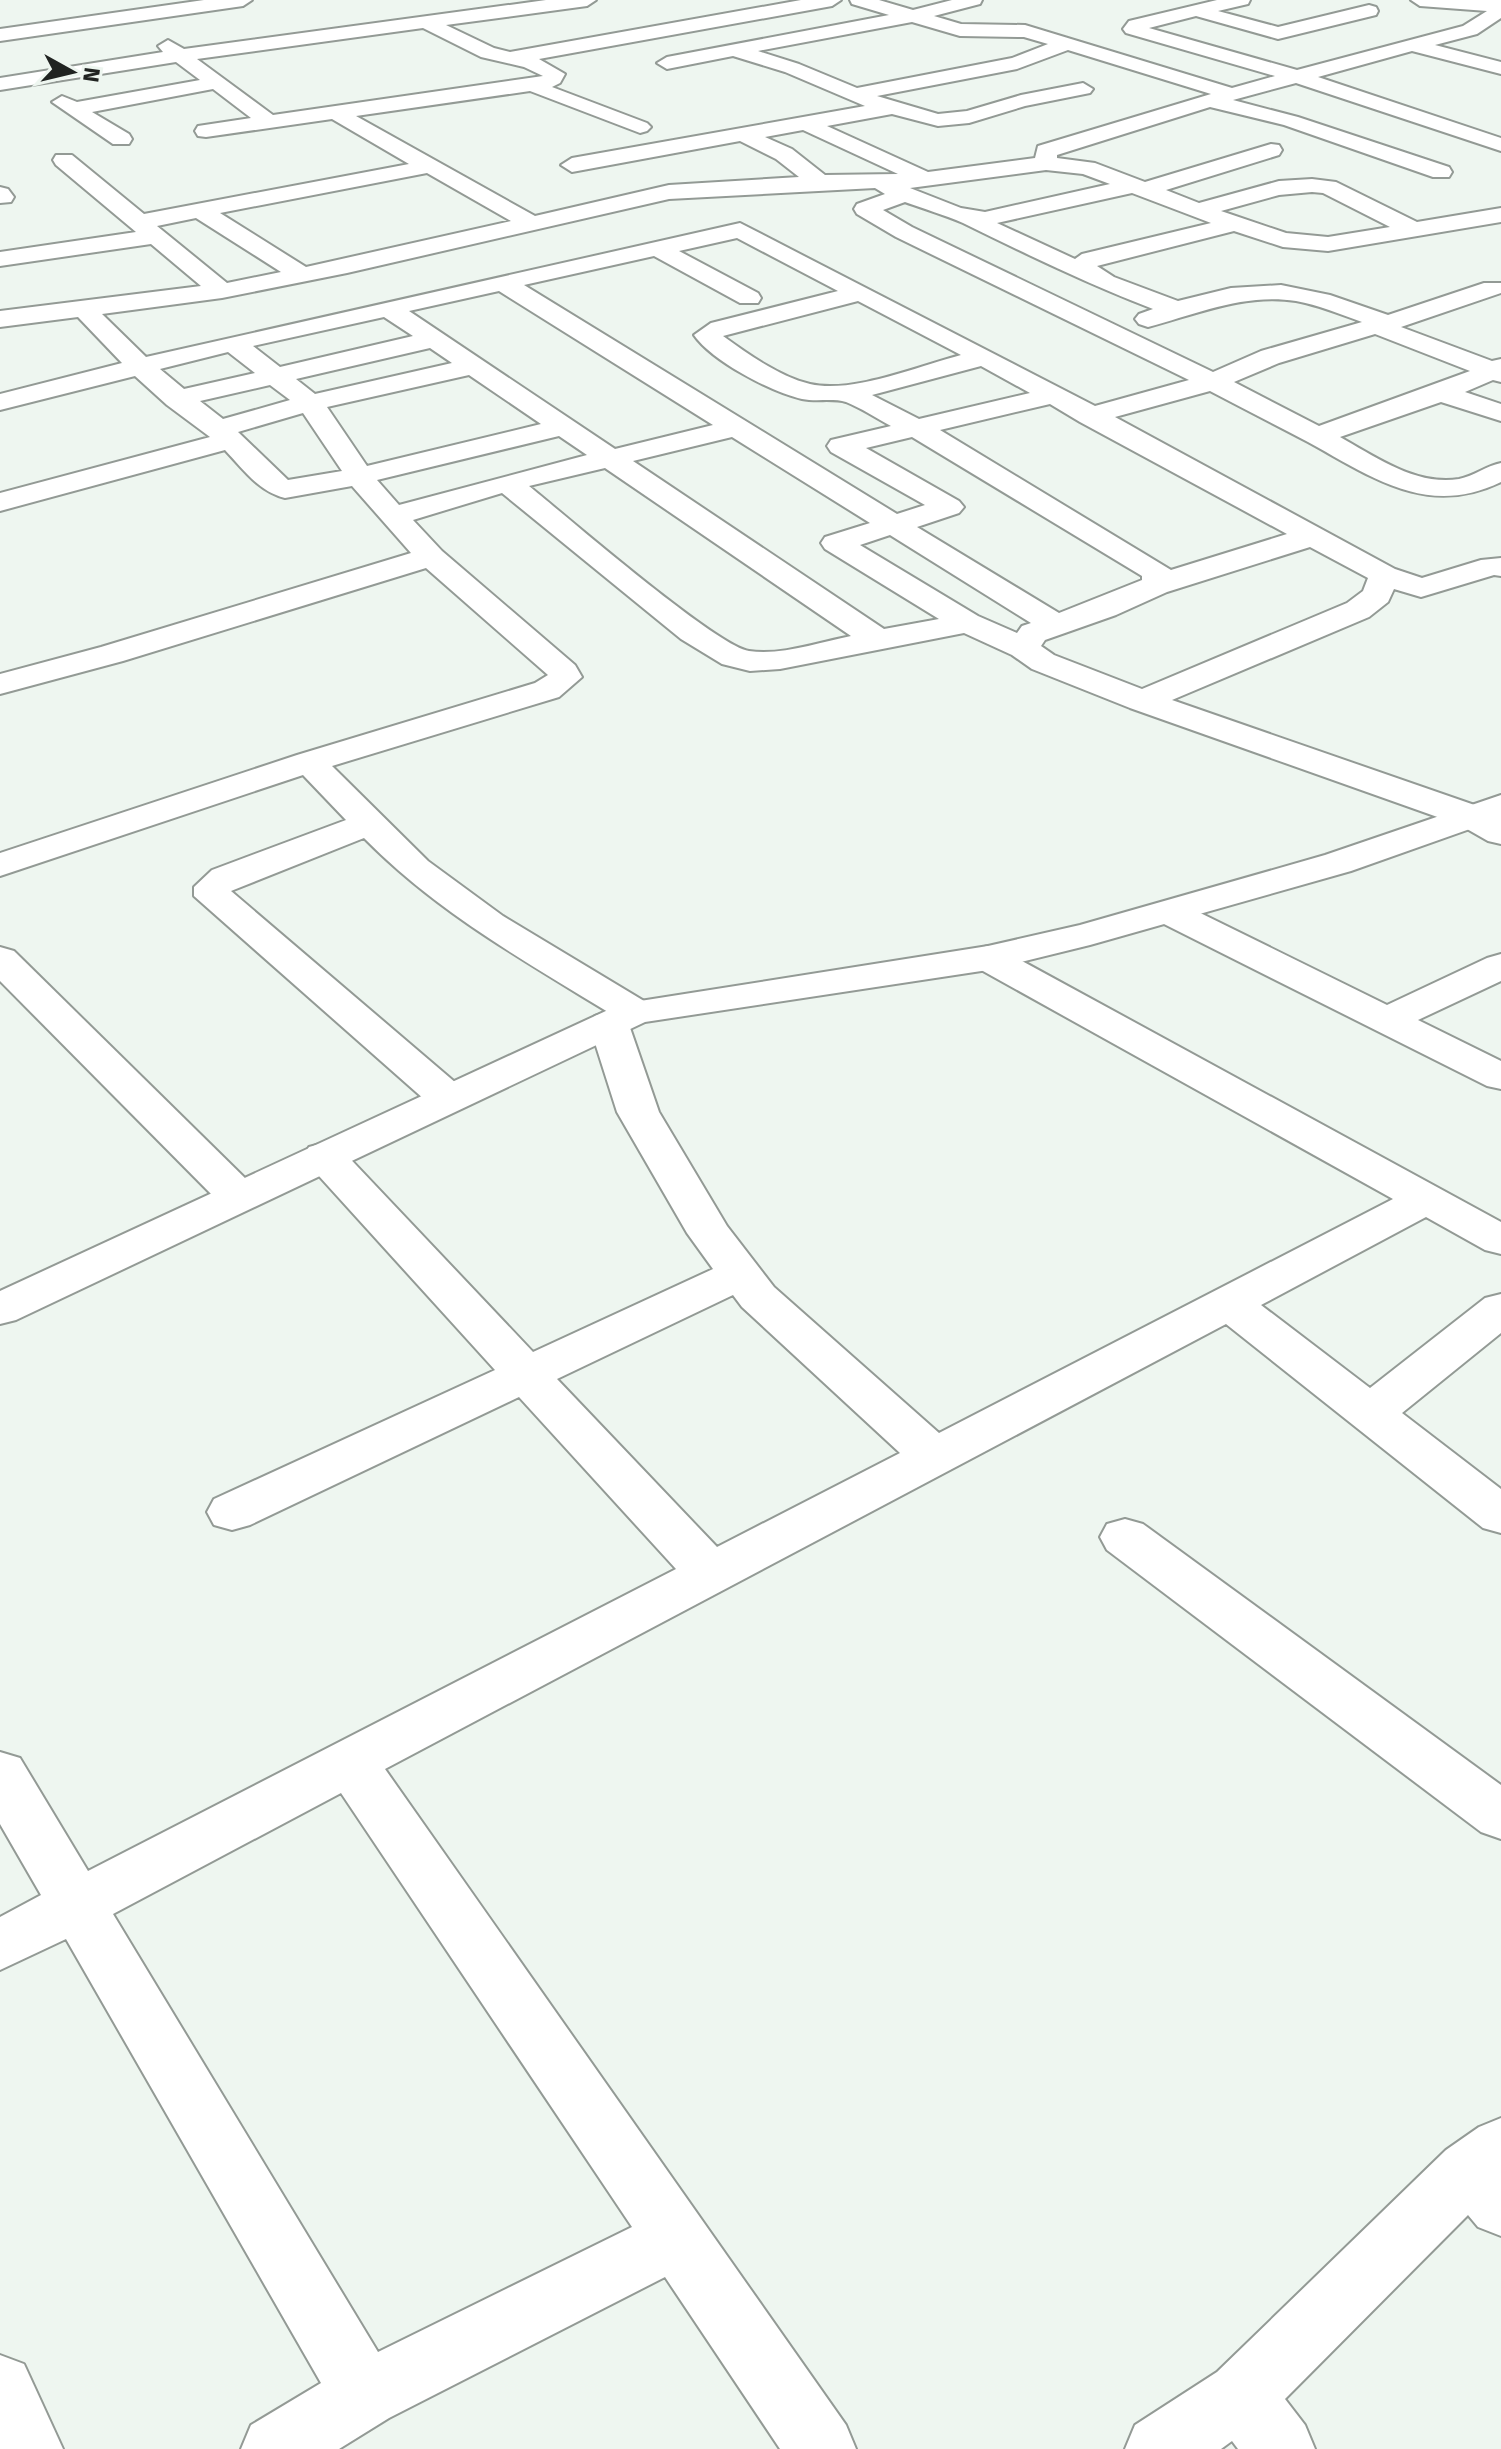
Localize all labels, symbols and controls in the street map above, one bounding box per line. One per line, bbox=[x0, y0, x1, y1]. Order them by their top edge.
north arrow bbox=[32, 32, 112, 112]
text: N bbox=[77, 66, 106, 84]

